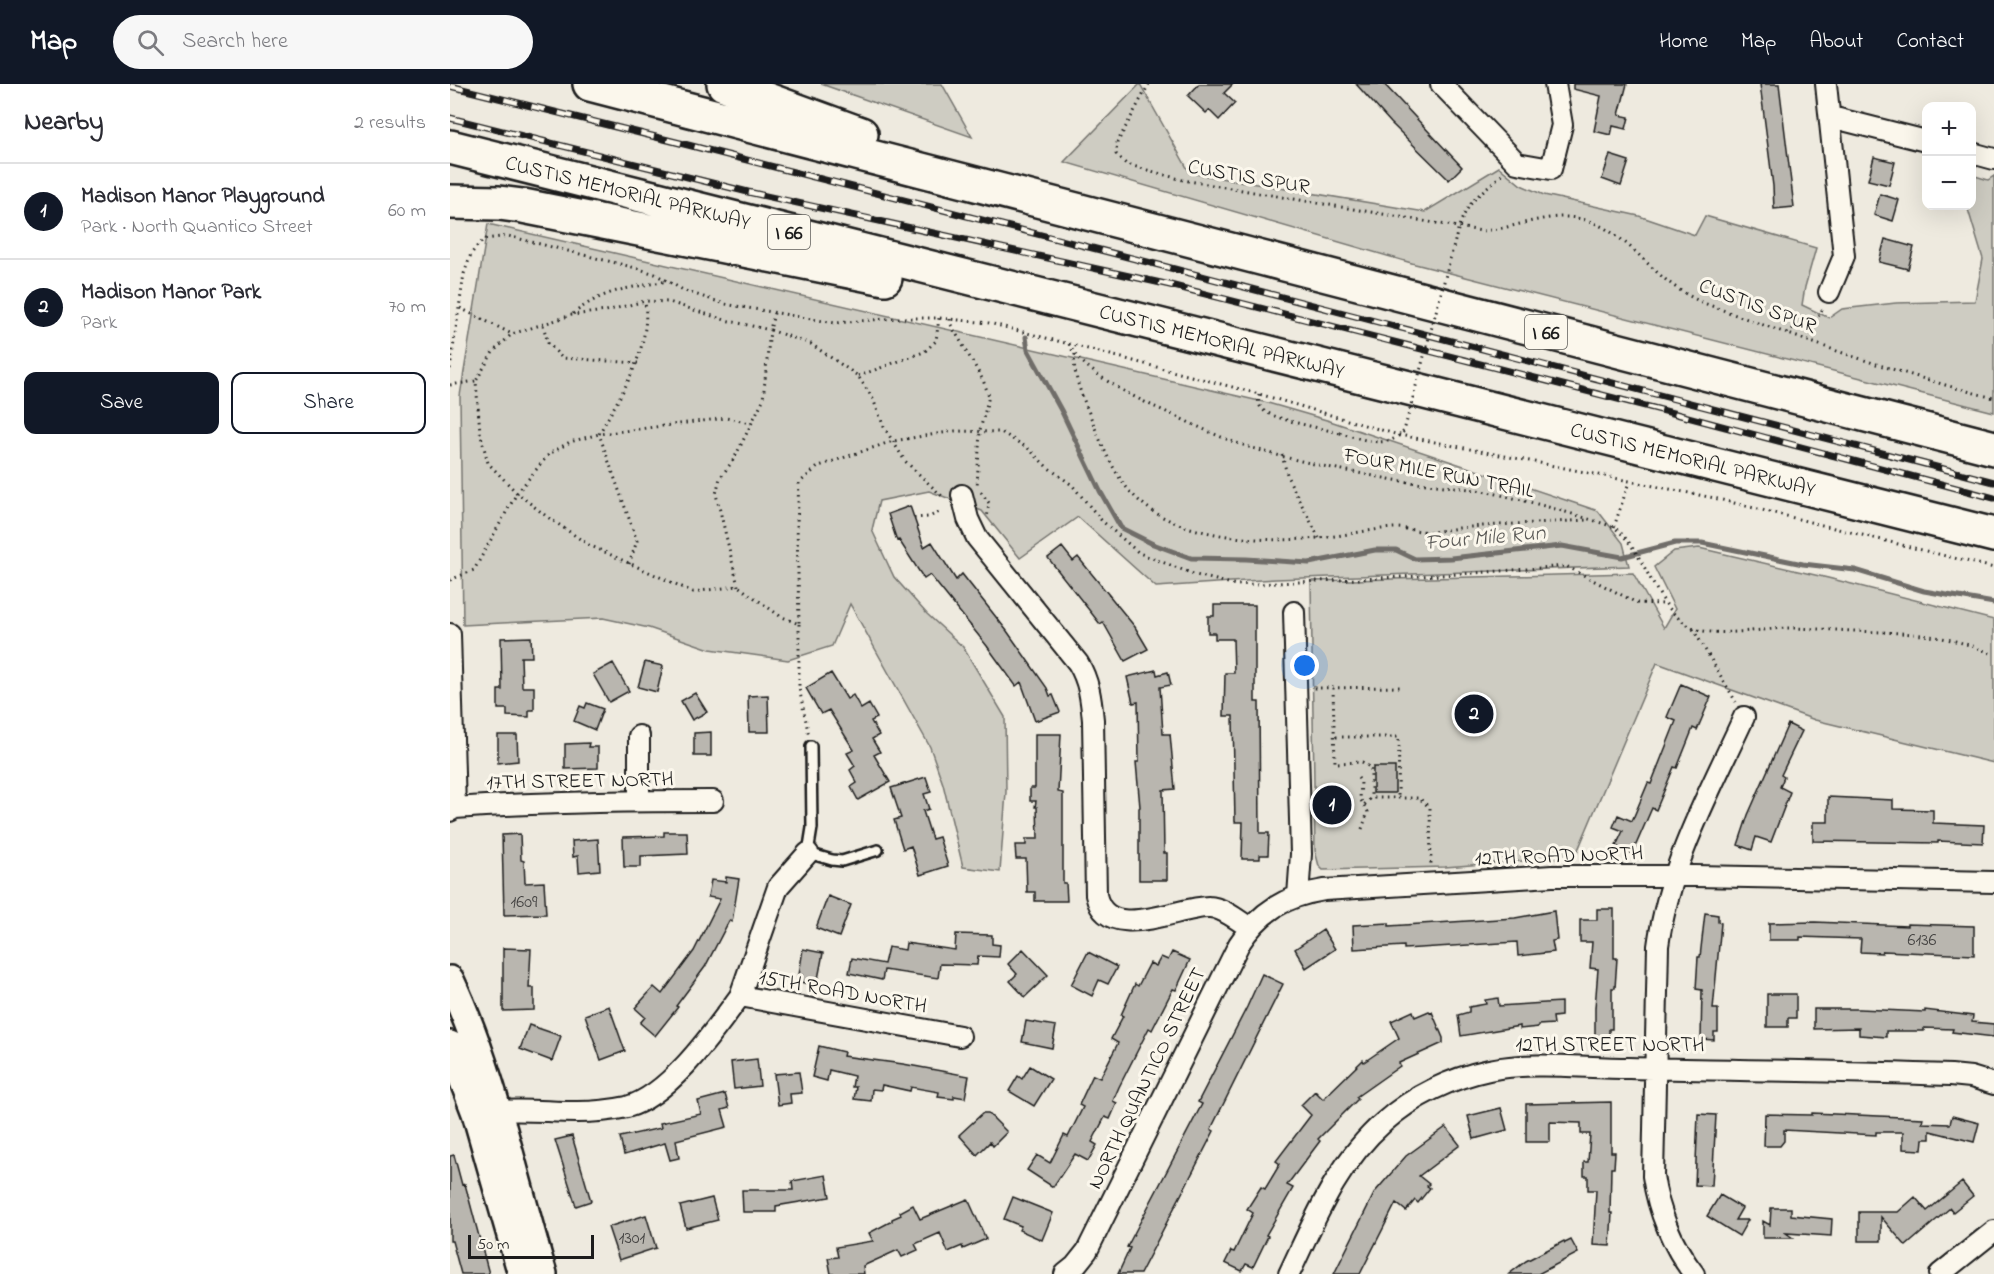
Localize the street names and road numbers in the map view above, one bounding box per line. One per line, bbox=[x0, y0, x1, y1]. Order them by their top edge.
street label: CUSTIS MEMORIAL PARKWAY bbox=[502, 149, 754, 239]
street label: CUSTIS SPUR bbox=[1185, 152, 1312, 204]
road number: I 66 bbox=[768, 215, 810, 249]
street label: CUSTIS SPUR bbox=[1694, 272, 1821, 342]
street label: CUSTIS MEMORIAL PARKWAY bbox=[1096, 298, 1348, 388]
road number: I 66 bbox=[1525, 315, 1567, 349]
street label: CUSTIS MEMORIAL PARKWAY bbox=[1567, 416, 1819, 506]
street label: FOUR MILE RUN TRAIL bbox=[1340, 441, 1536, 507]
street label: 17TH STREET NORTH bbox=[486, 765, 674, 799]
street label: 12TH ROAD NORTH bbox=[1474, 839, 1644, 875]
street label: 15TH ROAD NORTH bbox=[756, 963, 929, 1022]
street label: NORTH QUANTICO STREET bbox=[1081, 963, 1215, 1195]
street label: 12TH STREET NORTH bbox=[1515, 1031, 1705, 1061]

